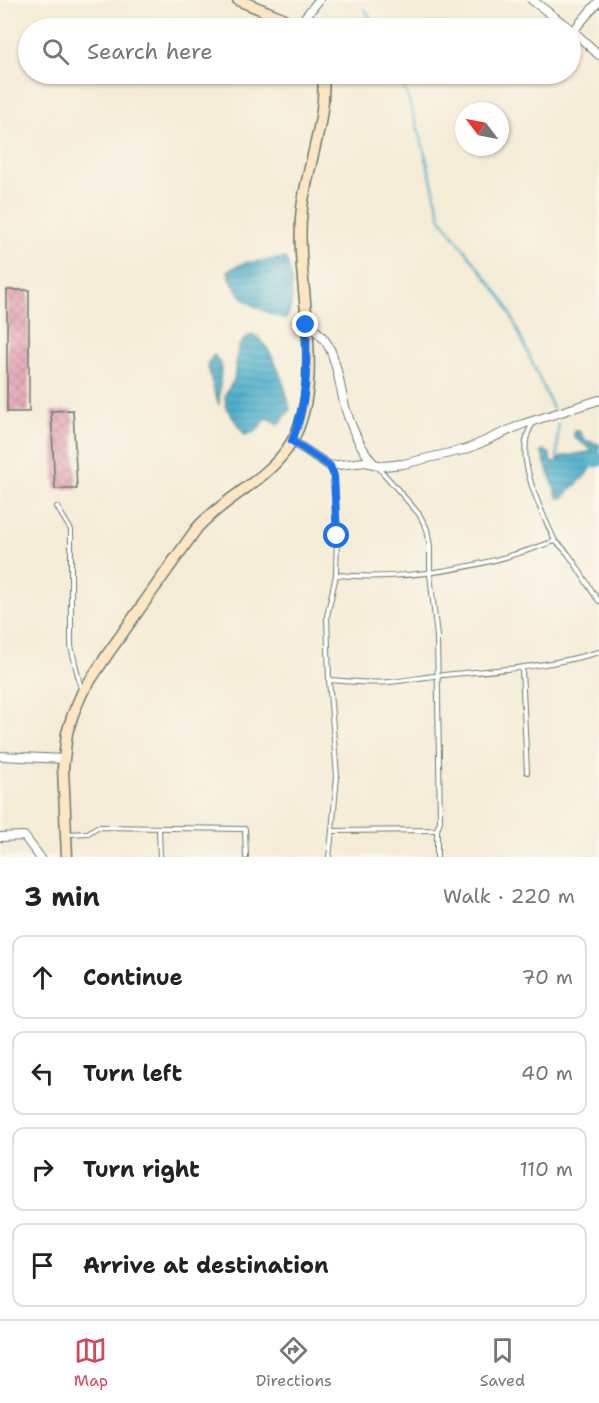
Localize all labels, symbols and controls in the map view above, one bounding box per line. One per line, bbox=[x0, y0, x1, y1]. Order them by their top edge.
search box bbox=[18, 18, 581, 84]
icon: search bbox=[39, 35, 72, 68]
text: Search here bbox=[87, 37, 213, 66]
north arrow bbox=[455, 102, 509, 156]
route end bbox=[292, 311, 318, 337]
route start bbox=[323, 522, 349, 548]
text: 3 min bbox=[24, 879, 100, 914]
text: Walk · 220 m bbox=[443, 883, 575, 909]
icon: ahead bbox=[26, 961, 59, 994]
text: Continue bbox=[83, 963, 183, 992]
text: 70 m bbox=[521, 964, 573, 990]
icon: left bbox=[26, 1057, 59, 1090]
text: Turn left bbox=[83, 1059, 182, 1088]
text: 40 m bbox=[521, 1060, 573, 1086]
icon: right bbox=[26, 1153, 59, 1186]
text: Turn right bbox=[83, 1155, 200, 1184]
text: 110 m bbox=[519, 1156, 573, 1182]
icon: arrive bbox=[26, 1249, 59, 1282]
text: Arrive at destination bbox=[83, 1251, 329, 1280]
tab: Map bbox=[74, 1334, 108, 1391]
tab: Directions bbox=[256, 1334, 332, 1391]
tab: Saved bbox=[480, 1334, 525, 1391]

